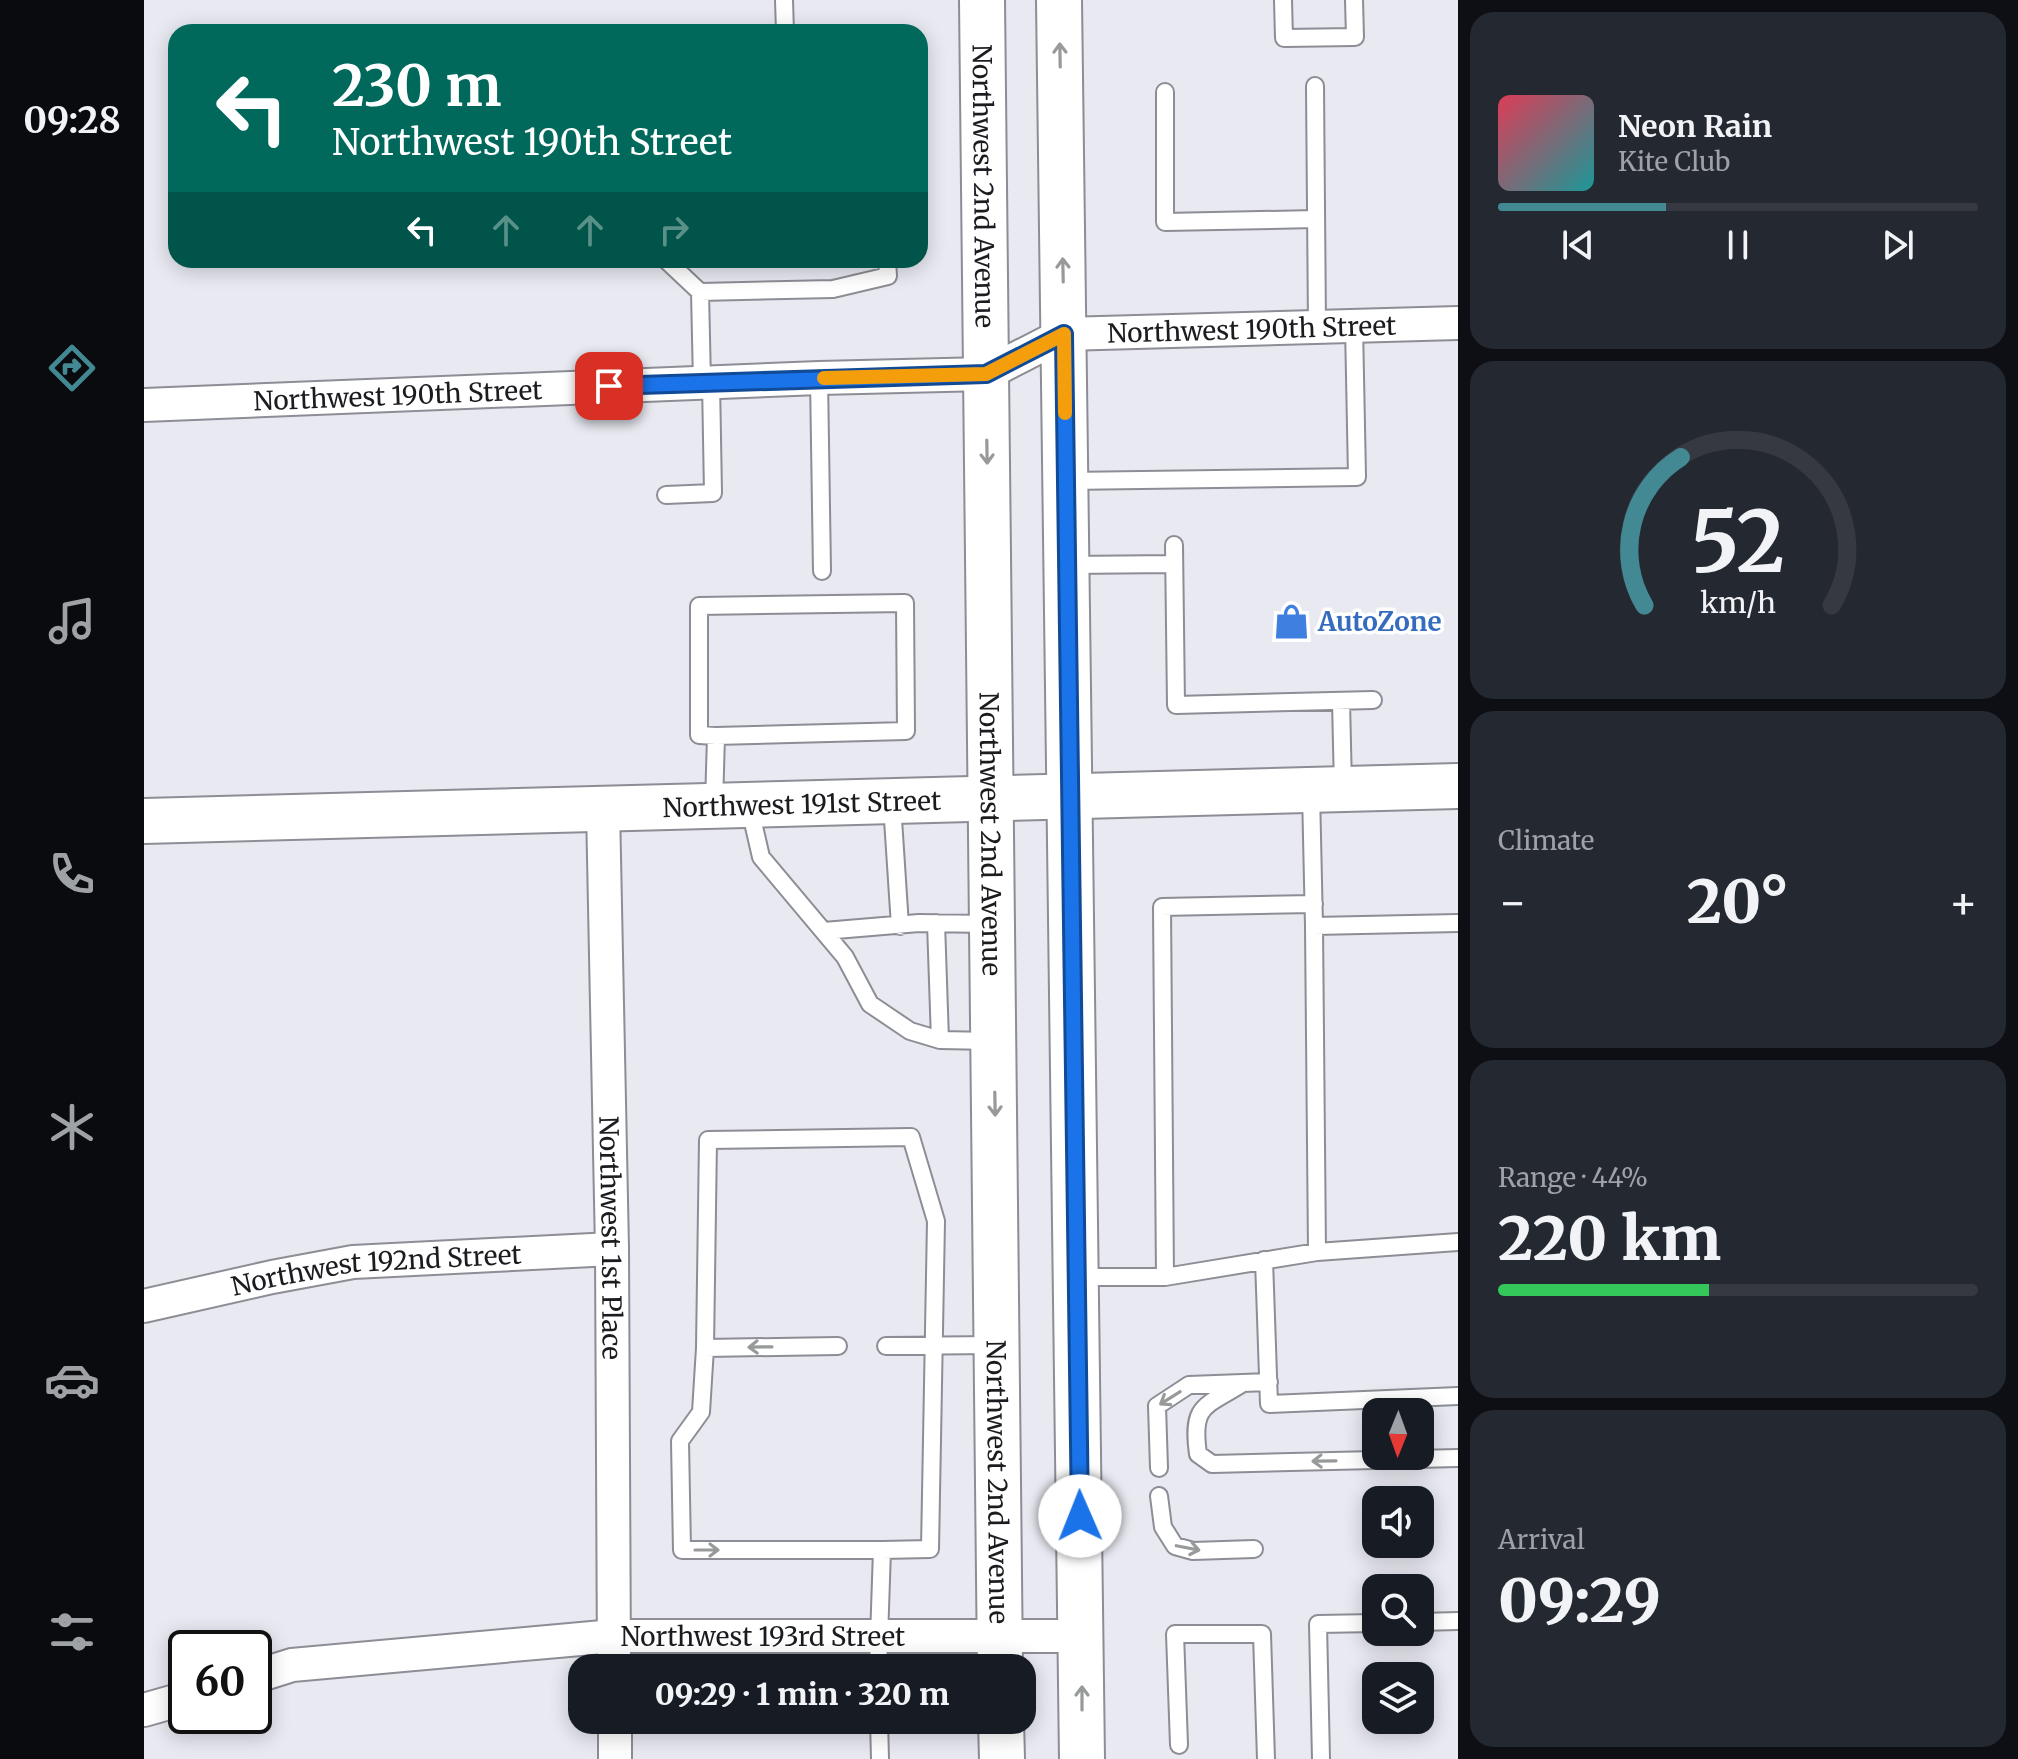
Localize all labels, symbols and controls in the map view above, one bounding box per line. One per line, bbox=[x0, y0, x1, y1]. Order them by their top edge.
one-way arrow bbox=[1053, 42, 1068, 69]
street label: Northwest 2nd Avenue bbox=[966, 44, 1002, 328]
text: 230 m bbox=[332, 51, 502, 121]
icon: left bbox=[200, 56, 304, 160]
text: 09:28 bbox=[23, 98, 121, 143]
text: Neon Rain bbox=[1618, 107, 1772, 145]
text: Northwest 190th Street bbox=[332, 120, 732, 165]
text: Kite Club bbox=[1618, 145, 1730, 178]
icon: left bbox=[400, 208, 444, 252]
icon: ahead bbox=[484, 208, 528, 252]
icon: ahead bbox=[568, 208, 612, 252]
icon: right bbox=[652, 208, 696, 252]
icon: previous bbox=[1556, 223, 1600, 267]
icon: pause bbox=[1716, 223, 1760, 267]
icon: next bbox=[1876, 223, 1920, 267]
one-way arrow bbox=[1055, 257, 1071, 284]
street label: Northwest 190th Street bbox=[1107, 308, 1397, 349]
icon: directions bbox=[44, 340, 100, 396]
pin bbox=[575, 352, 643, 420]
icon: arrive bbox=[587, 364, 631, 408]
street label: Northwest 190th Street bbox=[253, 373, 543, 417]
one-way arrow bbox=[980, 438, 995, 465]
text: 52 bbox=[1691, 490, 1785, 595]
text: km/h bbox=[1700, 585, 1776, 621]
icon: music bbox=[44, 593, 100, 649]
shop icon: AutoZone bbox=[1273, 602, 1311, 640]
place label: AutoZone bbox=[1317, 605, 1442, 638]
street label: Northwest 2nd Avenue bbox=[973, 692, 1009, 976]
street label: Northwest 191st Street bbox=[662, 783, 941, 824]
text: Climate bbox=[1498, 824, 1594, 857]
icon: phone bbox=[44, 846, 100, 902]
text: 20° bbox=[1687, 864, 1789, 939]
text: − bbox=[1498, 875, 1527, 930]
text: + bbox=[1949, 875, 1978, 930]
one-way arrow bbox=[987, 1090, 1003, 1117]
icon: climate bbox=[44, 1099, 100, 1155]
street label: Northwest 1st Place bbox=[593, 1116, 629, 1360]
text: Range · 44% bbox=[1498, 1161, 1648, 1194]
text: 220 km bbox=[1498, 1201, 1721, 1276]
street label: Northwest 192nd Street bbox=[228, 1237, 522, 1302]
one-way arrow bbox=[747, 1339, 774, 1355]
street label: Northwest 2nd Avenue bbox=[980, 1340, 1016, 1624]
icon: car bbox=[44, 1352, 100, 1408]
one-way arrow bbox=[1159, 1389, 1181, 1406]
north arrow bbox=[1362, 1398, 1434, 1470]
map controls bbox=[1362, 1398, 1434, 1734]
one-way arrow bbox=[1311, 1454, 1338, 1469]
position arrow bbox=[1038, 1474, 1122, 1558]
button: sound bbox=[1362, 1486, 1434, 1558]
text: Arrival bbox=[1498, 1523, 1585, 1556]
one-way arrow bbox=[1175, 1541, 1201, 1556]
one-way arrow bbox=[693, 1542, 720, 1558]
text: 09:29 bbox=[1498, 1563, 1661, 1638]
button: search bbox=[1362, 1574, 1434, 1646]
icon: filters bbox=[44, 1604, 100, 1660]
street label: Northwest 193rd Street bbox=[620, 1620, 905, 1653]
speed limit sign: 60 bbox=[168, 1630, 272, 1734]
button: layers bbox=[1362, 1662, 1434, 1734]
text: 09:29 · 1 min · 320 m bbox=[655, 1675, 949, 1713]
one-way arrow bbox=[1074, 1685, 1090, 1712]

